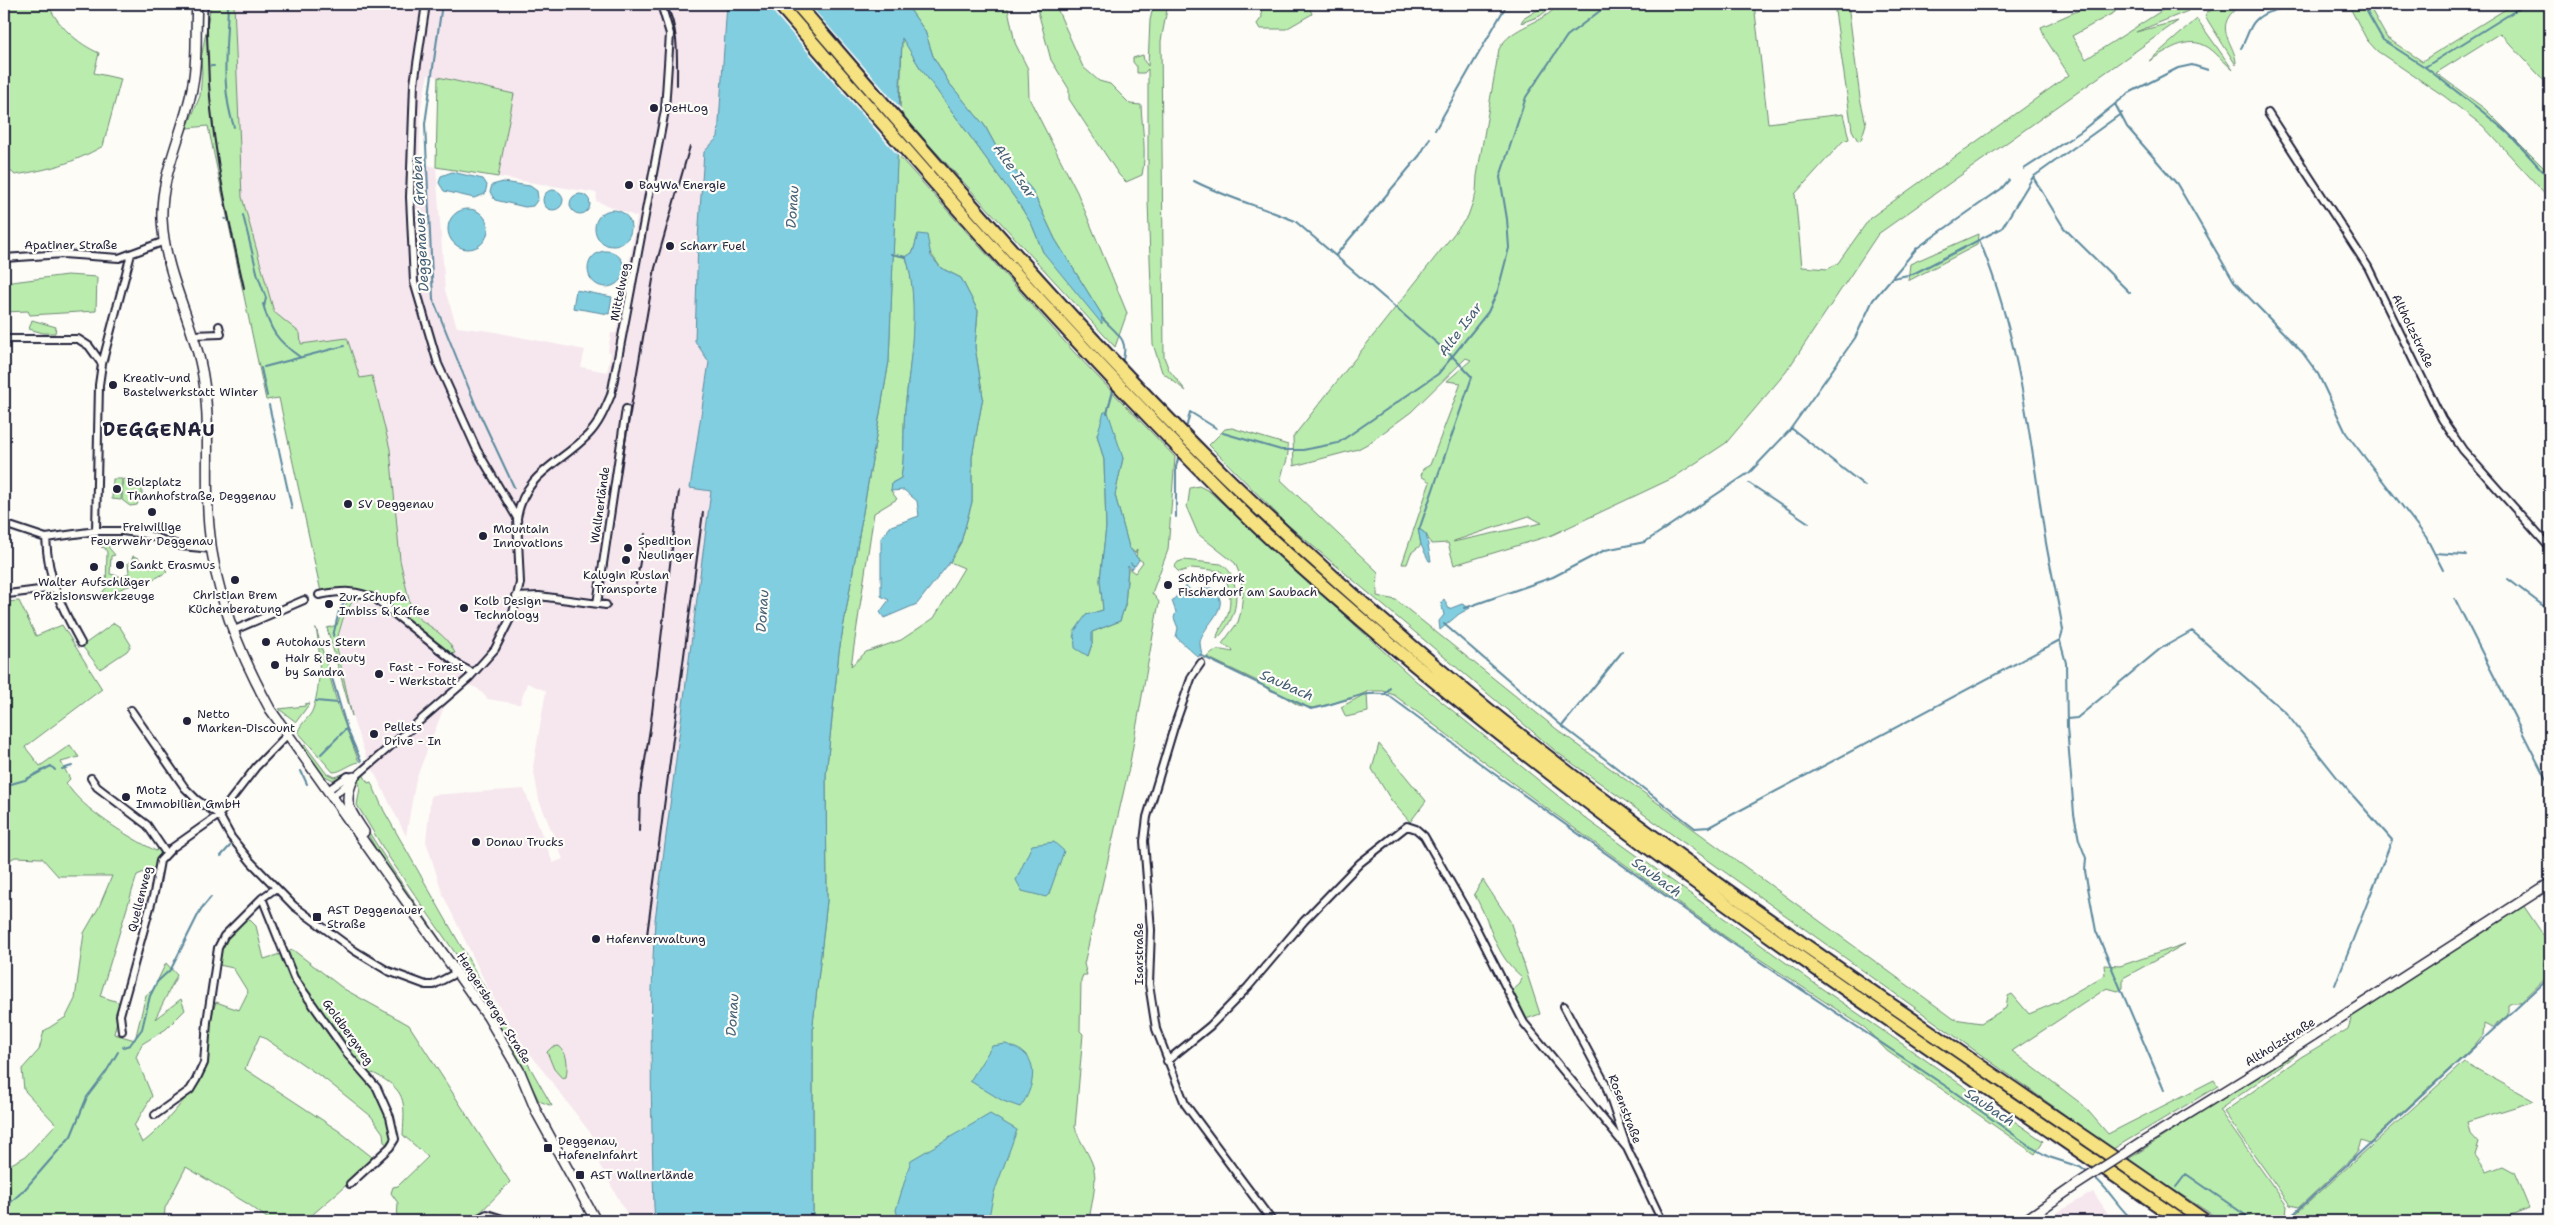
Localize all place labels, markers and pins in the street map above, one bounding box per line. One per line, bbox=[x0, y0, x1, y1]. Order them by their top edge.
place label: DeHLog bbox=[664, 100, 708, 116]
marker: DeHLog bbox=[648, 102, 660, 114]
place label: BayWa Energie bbox=[639, 177, 726, 193]
marker: BayWa Energie bbox=[623, 179, 635, 191]
place label: Scharr Fuel bbox=[680, 238, 746, 254]
marker: Scharr Fuel bbox=[664, 240, 676, 252]
place label: Kreativ-und Bastelwerkstatt Winter bbox=[123, 370, 259, 400]
marker: Kreativ-und Bastelwerkstatt Winter bbox=[107, 379, 119, 391]
place label: Bolzplatz Thanhofstraße, Deggenau bbox=[127, 474, 276, 504]
marker: Bolzplatz Thanhofstraße, Deggenau bbox=[111, 483, 123, 495]
place label: SV Deggenau bbox=[358, 496, 434, 512]
marker: SV Deggenau bbox=[342, 498, 354, 510]
marker: Freiwillige Feuerwehr Deggenau bbox=[146, 506, 158, 518]
place label: Freiwillige Feuerwehr Deggenau bbox=[91, 519, 214, 549]
place label: Mountain Innovations bbox=[493, 521, 563, 551]
marker: Mountain Innovations bbox=[477, 530, 489, 542]
place label: Spedition Neulinger bbox=[638, 533, 695, 563]
marker: Spedition Neulinger bbox=[622, 542, 634, 554]
marker: Kalugin Ruslan Transporte bbox=[620, 554, 632, 566]
place label: Sankt Erasmus bbox=[130, 557, 215, 573]
marker: Sankt Erasmus bbox=[114, 559, 126, 571]
marker: Walter Aufschläger Präzisionswerkzeuge bbox=[88, 561, 100, 573]
place label: Kalugin Ruslan Transporte bbox=[583, 567, 669, 597]
place label: Schöpfwerk Fischerdorf am Saubach bbox=[1178, 570, 1317, 600]
place label: Walter Aufschläger Präzisionswerkzeuge bbox=[33, 574, 155, 604]
marker: Christian Brem Küchenberatung bbox=[229, 574, 241, 586]
marker: Schöpfwerk Fischerdorf am Saubach bbox=[1162, 579, 1174, 591]
place label: Christian Brem Küchenberatung bbox=[188, 587, 282, 617]
place label: Zur Schupfa Imbiss & Kaffee bbox=[339, 589, 430, 619]
place label: Kolb Design Technology bbox=[474, 593, 541, 623]
marker: Zur Schupfa Imbiss & Kaffee bbox=[323, 598, 335, 610]
marker: Kolb Design Technology bbox=[458, 602, 470, 614]
place label: Autohaus Stern bbox=[276, 634, 366, 650]
marker: Autohaus Stern bbox=[260, 636, 272, 648]
place label: Hair & Beauty by Sandra bbox=[285, 650, 365, 680]
marker: Hair & Beauty by Sandra bbox=[269, 659, 281, 671]
place label: Fast - Forest - Werkstatt bbox=[389, 659, 463, 689]
marker: Fast - Forest - Werkstatt bbox=[373, 668, 385, 680]
place label: Netto Marken-Discount bbox=[197, 706, 295, 736]
marker: Netto Marken-Discount bbox=[181, 715, 193, 727]
place label: Pellets Drive - In bbox=[384, 719, 441, 749]
marker: Pellets Drive - In bbox=[368, 728, 380, 740]
place label: Motz Immobilien GmbH bbox=[136, 782, 241, 812]
marker: Motz Immobilien GmbH bbox=[120, 791, 132, 803]
place label: Donau Trucks bbox=[486, 834, 564, 850]
marker: Donau Trucks bbox=[470, 836, 482, 848]
place label: AST Deggenauer Straße bbox=[327, 902, 423, 932]
marker: AST Deggenauer Straße bbox=[311, 911, 323, 923]
place label: Hafenverwaltung bbox=[606, 931, 706, 947]
marker: Hafenverwaltung bbox=[590, 933, 602, 945]
place label: Deggenau, Hafeneinfahrt bbox=[558, 1133, 638, 1163]
marker: Deggenau, Hafeneinfahrt bbox=[542, 1142, 554, 1154]
place label: AST Wallnerlände bbox=[590, 1167, 694, 1183]
marker: AST Wallnerlände bbox=[574, 1169, 586, 1181]

